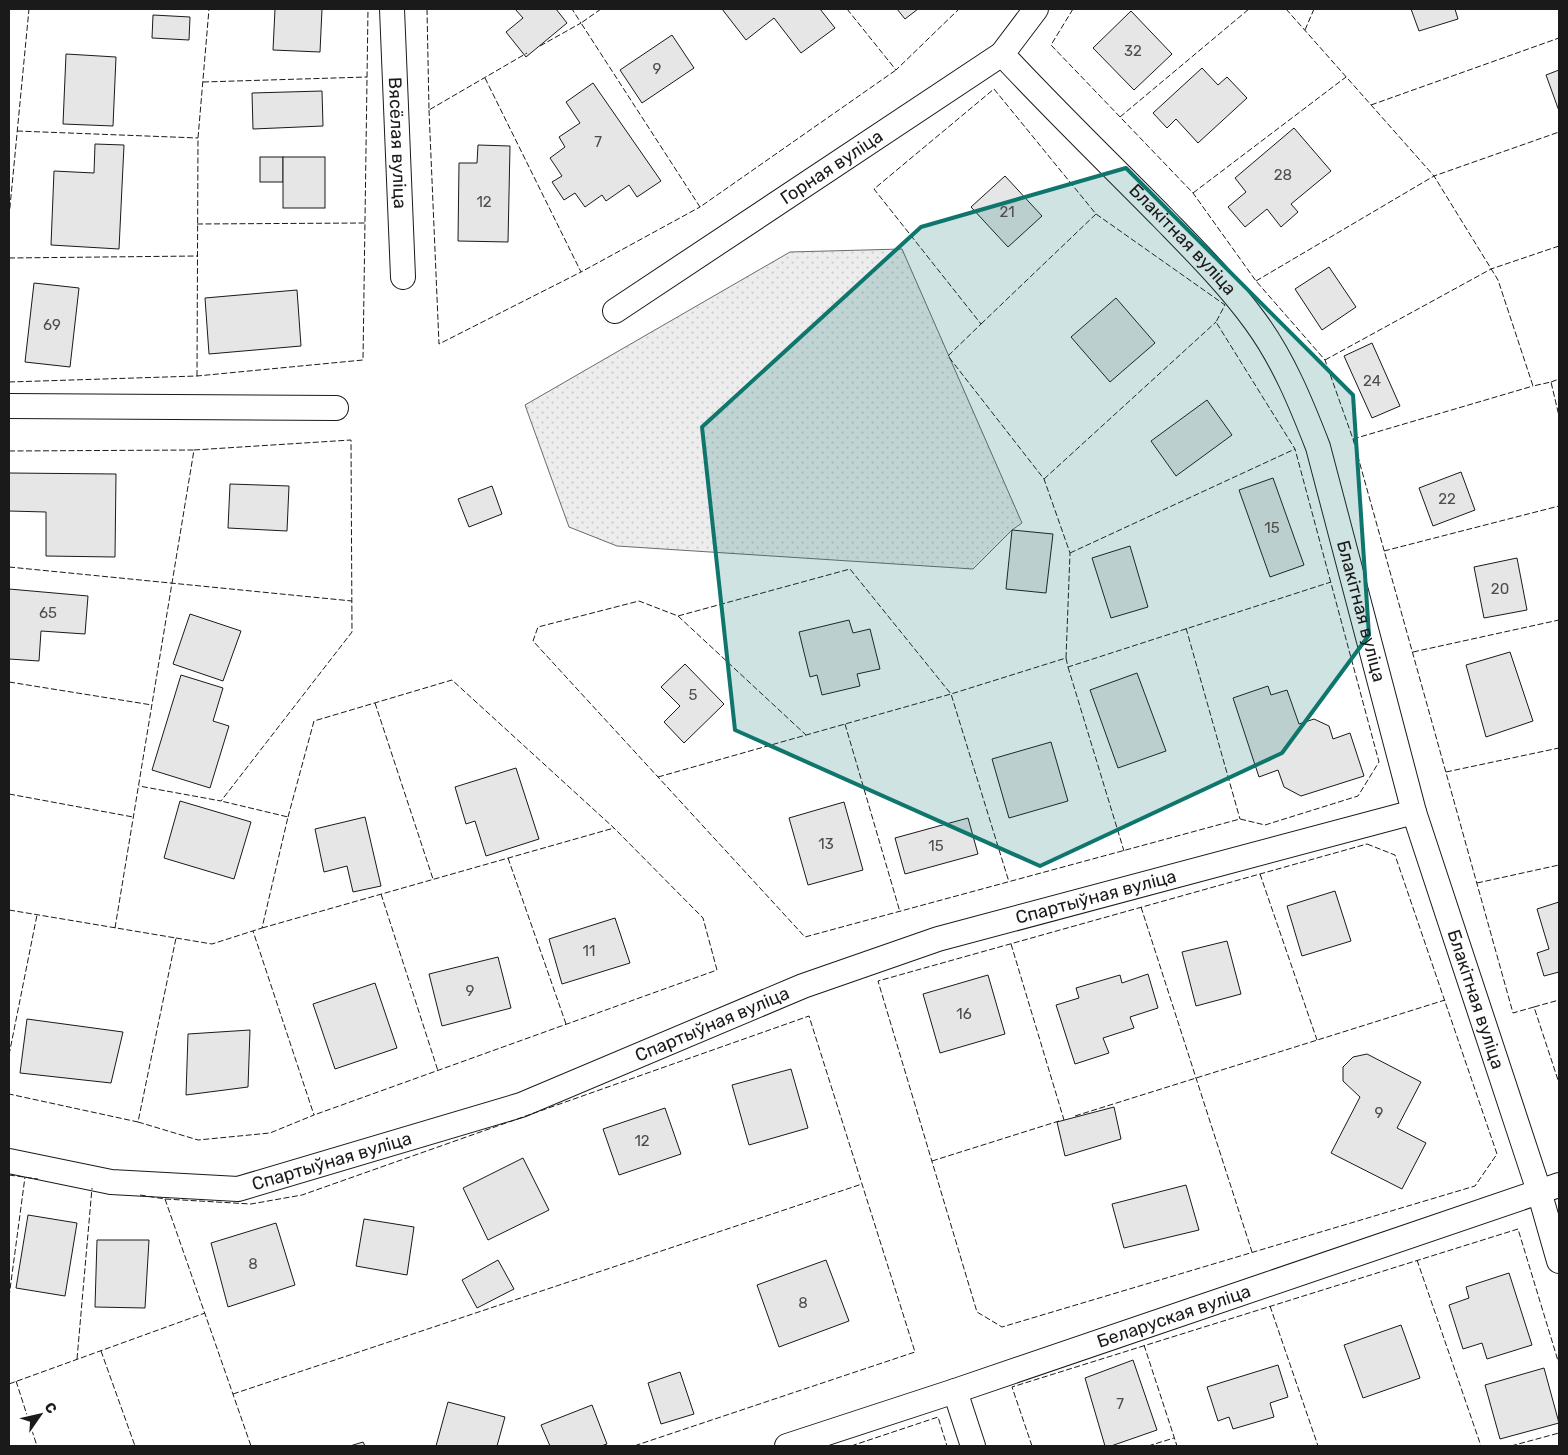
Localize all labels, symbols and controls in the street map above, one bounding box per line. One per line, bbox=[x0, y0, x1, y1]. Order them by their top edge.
house number: 32 bbox=[1124, 42, 1142, 60]
house number: 9 bbox=[653, 60, 662, 78]
street label: Вясёлая вуліца bbox=[384, 77, 411, 209]
street label: Горная вуліца bbox=[776, 125, 887, 209]
house number: 7 bbox=[594, 133, 602, 151]
house number: 28 bbox=[1274, 166, 1292, 184]
street label: Блакітная вуліца bbox=[1124, 179, 1241, 300]
house number: 12 bbox=[476, 193, 492, 211]
house number: 21 bbox=[999, 203, 1015, 221]
house number: 69 bbox=[43, 316, 61, 334]
house number: 24 bbox=[1363, 372, 1381, 390]
house number: 22 bbox=[1438, 490, 1456, 508]
house number: 15 bbox=[1264, 519, 1280, 537]
street label: Блакітная вуліца bbox=[1332, 538, 1390, 684]
house number: 20 bbox=[1491, 580, 1509, 598]
house number: 65 bbox=[39, 604, 57, 622]
house number: 5 bbox=[689, 686, 698, 704]
house number: 13 bbox=[818, 835, 834, 853]
house number: 15 bbox=[928, 837, 944, 855]
street label: Спартыўная вуліца bbox=[1013, 865, 1179, 929]
street label: Блакітная вуліца bbox=[1443, 927, 1509, 1072]
house number: 11 bbox=[583, 942, 595, 960]
house number: 9 bbox=[466, 982, 475, 1000]
street label: Спартыўная вуліца bbox=[632, 982, 793, 1067]
house number: 16 bbox=[956, 1005, 972, 1023]
house number: 9 bbox=[1375, 1104, 1384, 1122]
street label: Спартыўная вуліца bbox=[249, 1127, 414, 1195]
house number: 12 bbox=[634, 1132, 650, 1150]
house number: 8 bbox=[248, 1255, 258, 1273]
street label: Беларуская вуліца bbox=[1094, 1280, 1254, 1353]
house number: 8 bbox=[798, 1294, 808, 1312]
north arrow bbox=[15, 1390, 65, 1440]
house number: 7 bbox=[1116, 1395, 1124, 1413]
text: С bbox=[41, 1399, 60, 1417]

